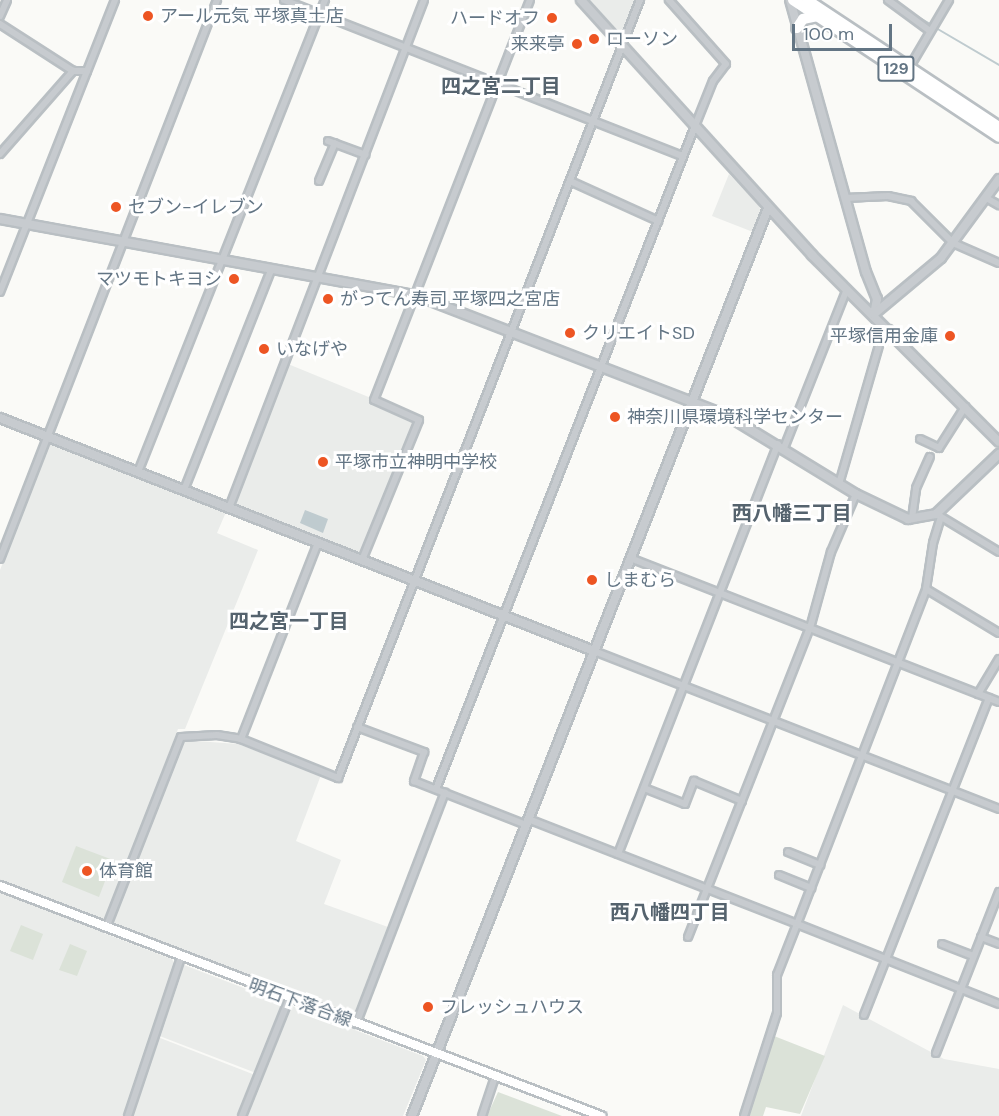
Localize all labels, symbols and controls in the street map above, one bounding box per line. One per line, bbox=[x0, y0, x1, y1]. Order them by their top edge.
place label: アール元気 平塚真土店 bbox=[160, 5, 344, 27]
place label: ハードオフ bbox=[450, 7, 540, 29]
marker: アール元気 平塚真土店 bbox=[141, 9, 155, 23]
marker: ハードオフ bbox=[545, 11, 559, 25]
scale bar bbox=[795, 12, 896, 50]
text: 100 m bbox=[803, 22, 854, 46]
place label: ローソン bbox=[606, 28, 678, 50]
marker: ローソン bbox=[587, 32, 601, 46]
place label: 来来亭 bbox=[511, 33, 565, 55]
marker: 来来亭 bbox=[570, 37, 584, 51]
road number: 129 bbox=[876, 56, 916, 82]
district label: 四之宮二丁目 bbox=[441, 74, 561, 98]
place label: セブン-イレブン bbox=[128, 196, 264, 218]
marker: セブン-イレブン bbox=[109, 200, 123, 214]
place label: マツモトキヨシ bbox=[96, 268, 222, 290]
marker: マツモトキヨシ bbox=[227, 272, 241, 286]
place label: がってん寿司 平塚四之宮店 bbox=[340, 288, 561, 310]
marker: がってん寿司 平塚四之宮店 bbox=[321, 292, 335, 306]
place label: クリエイトSD bbox=[582, 322, 695, 344]
place label: 平塚信用金庫 bbox=[830, 325, 938, 347]
marker: クリエイトSD bbox=[563, 326, 577, 340]
marker: 平塚信用金庫 bbox=[943, 329, 957, 343]
place label: いなげや bbox=[276, 338, 348, 360]
marker: いなげや bbox=[257, 342, 271, 356]
place label: 神奈川県環境科学センター bbox=[627, 406, 843, 428]
marker: 神奈川県環境科学センター bbox=[608, 410, 622, 424]
place label: 平塚市立神明中学校 bbox=[335, 451, 497, 473]
marker: 平塚市立神明中学校 bbox=[316, 455, 330, 469]
district label: 西八幡三丁目 bbox=[732, 501, 852, 525]
place label: しまむら bbox=[604, 569, 676, 591]
marker: しまむら bbox=[585, 573, 599, 587]
district label: 四之宮一丁目 bbox=[229, 609, 349, 633]
place label: 体育館 bbox=[99, 860, 153, 882]
marker: 体育館 bbox=[80, 864, 94, 878]
district label: 西八幡四丁目 bbox=[610, 900, 730, 924]
street label: 明石下落合線 bbox=[246, 974, 354, 1032]
place label: フレッシュハウス bbox=[440, 996, 584, 1018]
marker: フレッシュハウス bbox=[421, 1000, 435, 1014]

